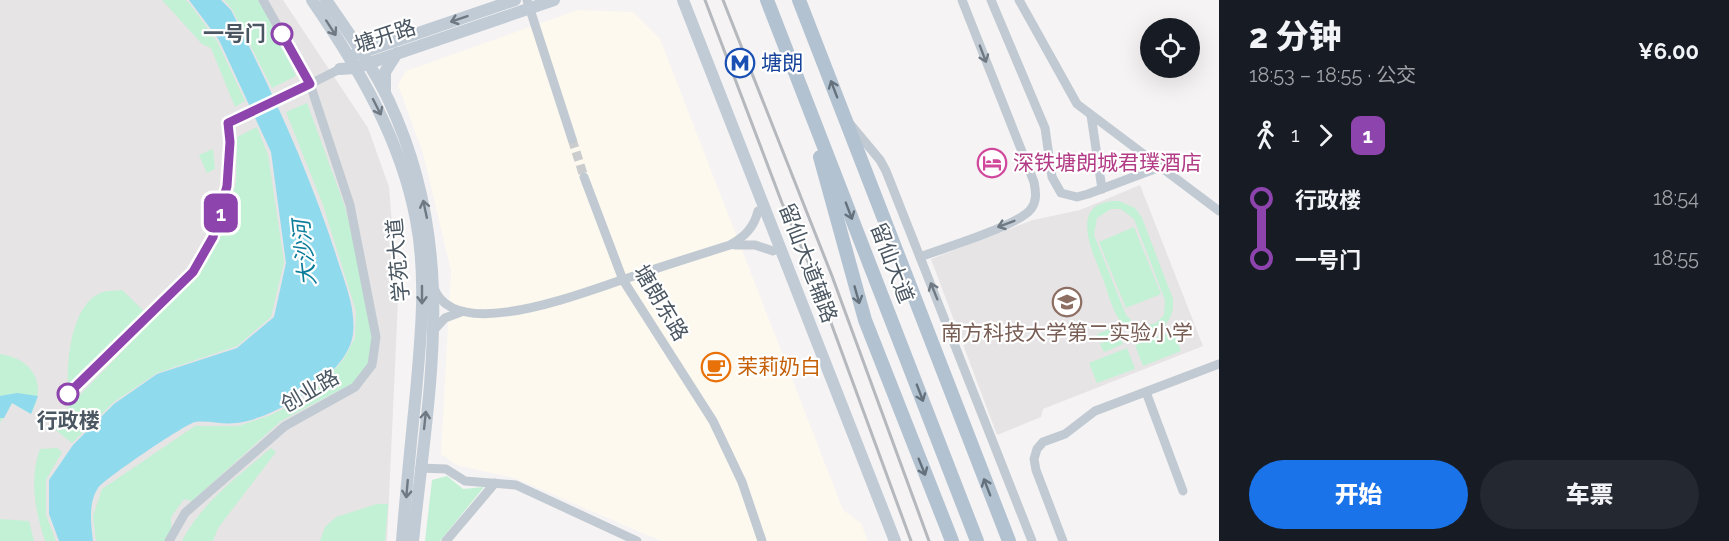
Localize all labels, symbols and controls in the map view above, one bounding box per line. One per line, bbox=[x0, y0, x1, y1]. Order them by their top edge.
street label: 塘开路 bbox=[351, 14, 419, 57]
one-way arrow bbox=[450, 14, 469, 25]
text: 2 分钟 bbox=[1249, 17, 1342, 56]
map controls bbox=[1140, 18, 1200, 78]
button: locate bbox=[1140, 18, 1200, 78]
one-way arrow bbox=[325, 19, 337, 36]
place label: 一号门 bbox=[203, 21, 266, 46]
marker: 一号门 bbox=[271, 23, 293, 45]
text: ¥6.00 bbox=[1638, 38, 1699, 64]
one-way arrow bbox=[979, 45, 990, 63]
metro station icon: 塘朗 bbox=[724, 47, 756, 79]
place label: 塘朗 bbox=[761, 50, 803, 75]
text: 18:53 – 18:55 · 公交 bbox=[1249, 63, 1416, 87]
one-way arrow bbox=[828, 80, 839, 99]
one-way arrow bbox=[372, 98, 383, 116]
icon: walk bbox=[1249, 119, 1282, 152]
icon: forward bbox=[1309, 119, 1342, 152]
text: 1 bbox=[1291, 123, 1300, 147]
text: 1 bbox=[1363, 123, 1373, 148]
hotel icon: 深铁塘朗城君璞酒店 bbox=[976, 147, 1008, 179]
place label: 深铁塘朗城君璞酒店 bbox=[1013, 150, 1202, 175]
text: 18:54 bbox=[1653, 186, 1699, 210]
text: 行政楼 bbox=[1295, 187, 1361, 213]
line badge: 1 bbox=[202, 194, 240, 232]
one-way arrow bbox=[419, 200, 430, 219]
street label: 留仙大道辅路 bbox=[774, 200, 843, 326]
text: 1 bbox=[216, 201, 226, 226]
one-way arrow bbox=[844, 201, 855, 220]
water label: 大沙河 bbox=[287, 215, 320, 287]
street label: 学苑大道 bbox=[381, 217, 414, 303]
street label: 留仙大道 bbox=[866, 219, 919, 307]
one-way arrow bbox=[997, 220, 1016, 231]
text: 18:55 bbox=[1653, 246, 1699, 270]
text: 一号门 bbox=[1295, 247, 1361, 273]
street label: 塘朗东路 bbox=[629, 260, 694, 345]
one-way arrow bbox=[928, 282, 939, 301]
one-way arrow bbox=[416, 284, 428, 304]
one-way arrow bbox=[852, 285, 863, 304]
school or university icon: 南方科技大学第二实验小学 bbox=[1051, 286, 1083, 318]
place label: 南方科技大学第二实验小学 bbox=[941, 320, 1193, 345]
cafe icon: 茉莉奶白 bbox=[700, 351, 732, 383]
place label: 茉莉奶白 bbox=[737, 354, 821, 379]
street label: 创业路 bbox=[276, 364, 343, 417]
marker: 行政楼 bbox=[57, 383, 79, 405]
one-way arrow bbox=[915, 383, 926, 402]
place label: 行政楼 bbox=[37, 408, 100, 433]
one-way arrow bbox=[420, 411, 431, 431]
one-way arrow bbox=[917, 457, 928, 475]
button: 开始 bbox=[1249, 460, 1468, 529]
button: 车票 bbox=[1480, 460, 1699, 529]
one-way arrow bbox=[981, 478, 992, 496]
one-way arrow bbox=[401, 479, 412, 499]

